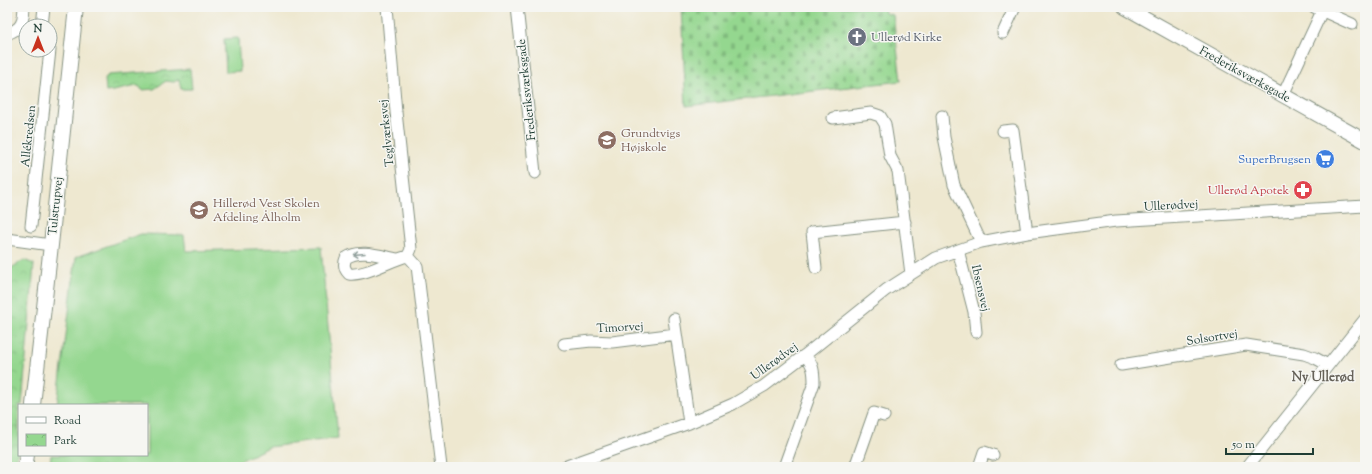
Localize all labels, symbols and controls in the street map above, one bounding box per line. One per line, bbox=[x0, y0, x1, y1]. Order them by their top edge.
north arrow bbox=[18, 18, 58, 58]
text: N bbox=[33, 21, 43, 37]
church icon: Ullerød Kirke bbox=[846, 26, 868, 48]
place label: Ullerød Kirke bbox=[871, 29, 942, 47]
street label: Frederiksværksgade bbox=[513, 38, 541, 142]
street label: Frederiksværksgade bbox=[1195, 42, 1294, 108]
street label: Teglværksvej bbox=[375, 98, 399, 167]
street label: Allékredsen bbox=[17, 104, 41, 168]
place label: Grundtvigs Højskole bbox=[621, 125, 680, 157]
school or university icon: Grundtvigs Højskole bbox=[596, 129, 618, 151]
supermarket icon: SuperBrugsen bbox=[1314, 148, 1336, 170]
place label: SuperBrugsen bbox=[1238, 151, 1311, 169]
street label: Tulstrupvej bbox=[44, 176, 68, 236]
pharmacy icon: Ullerød Apotek bbox=[1292, 179, 1314, 201]
place label: Ullerød Apotek bbox=[1208, 182, 1289, 200]
place label: Hillerød Vest Skolen Afdeling Ålholm bbox=[213, 195, 320, 227]
street label: Ullerødvej bbox=[1143, 196, 1199, 216]
school or university icon: Hillerød Vest Skolen Afdeling Ålholm bbox=[188, 199, 210, 221]
one-way arrow bbox=[353, 251, 366, 258]
street label: Ibsensvej bbox=[966, 263, 994, 313]
street label: Timorvej bbox=[596, 318, 644, 338]
street label: Solsortvej bbox=[1185, 325, 1239, 351]
street label: Ullerødvej bbox=[747, 339, 802, 385]
district label: Ny Ullerød bbox=[1292, 369, 1355, 387]
legend bbox=[18, 404, 148, 456]
text: Road bbox=[54, 412, 81, 430]
scale bar bbox=[1226, 430, 1313, 456]
text: Park bbox=[54, 432, 77, 450]
text: 50 m bbox=[1231, 436, 1255, 454]

